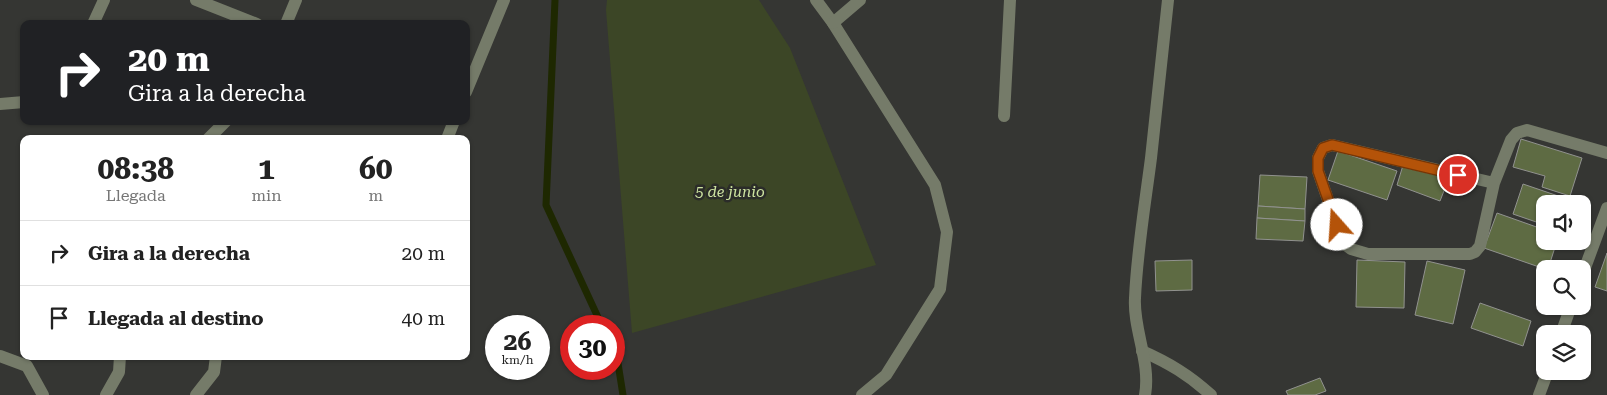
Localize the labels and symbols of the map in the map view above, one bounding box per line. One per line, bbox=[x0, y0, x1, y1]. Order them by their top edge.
pin bbox=[1437, 154, 1479, 196]
park label: 5 de junio bbox=[694, 183, 765, 201]
position arrow bbox=[1310, 198, 1362, 250]
speed limit sign: 30 bbox=[560, 315, 625, 380]

